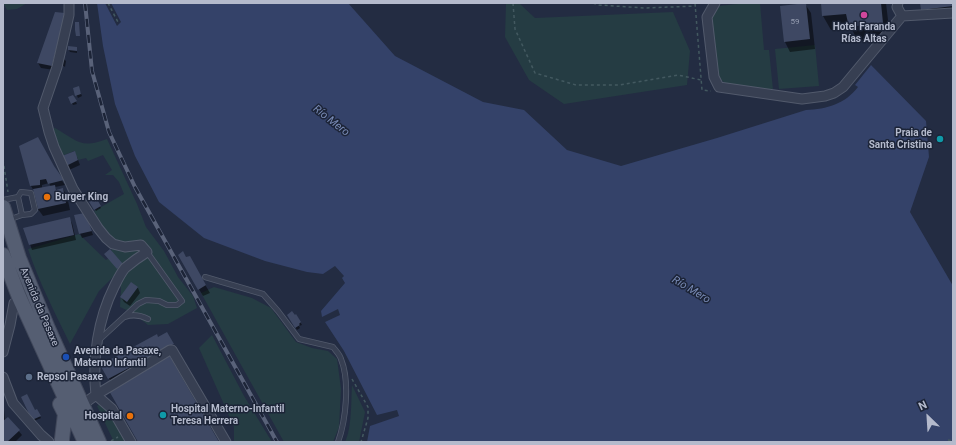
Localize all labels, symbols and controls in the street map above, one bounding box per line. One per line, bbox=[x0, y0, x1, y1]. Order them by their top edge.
marker: Hotel Faranda Rías Altas bbox=[859, 10, 869, 20]
house number: 59 bbox=[791, 17, 799, 27]
place label: Hotel Faranda Rías Altas bbox=[833, 21, 895, 44]
water label: Río Mero bbox=[310, 103, 352, 139]
place label: Praia de Santa Cristina bbox=[869, 127, 932, 150]
marker: Praia de Santa Cristina bbox=[935, 134, 945, 144]
place label: Burger King bbox=[55, 191, 108, 203]
marker: Burger King bbox=[42, 192, 52, 202]
street label: Avenida da Pasaxe bbox=[17, 266, 61, 348]
water label: Río Mero bbox=[669, 273, 713, 307]
place label: Avenida da Pasaxe, Materno Infantil bbox=[74, 345, 161, 368]
marker: Avenida da Pasaxe, Materno Infantil bbox=[61, 352, 71, 362]
place label: Repsol Pasaxe bbox=[37, 371, 103, 383]
marker: Repsol Pasaxe bbox=[24, 372, 34, 382]
north arrow bbox=[908, 397, 948, 437]
text: N bbox=[916, 398, 929, 413]
place label: Hospital Materno-Infantil Teresa Herrera bbox=[171, 403, 284, 426]
place label: Hospital bbox=[85, 410, 122, 422]
marker: Hospital Materno-Infantil Teresa Herrera bbox=[158, 410, 168, 420]
marker: Hospital bbox=[125, 411, 135, 421]

